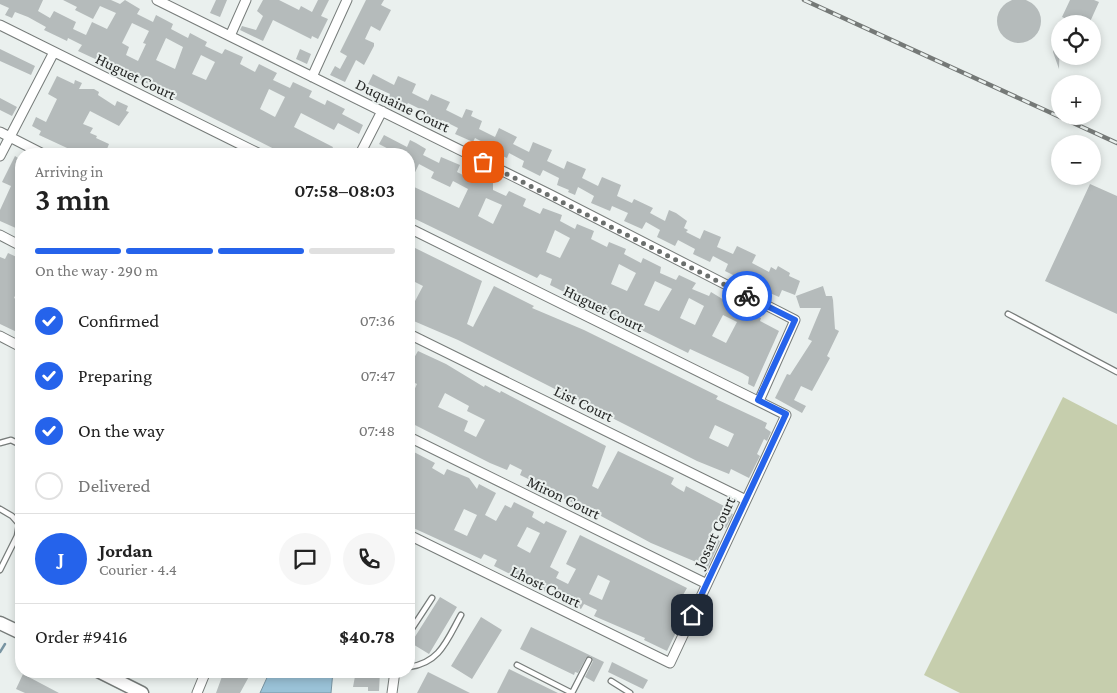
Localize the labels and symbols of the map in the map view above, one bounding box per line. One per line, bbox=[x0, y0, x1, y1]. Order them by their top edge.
street label: Huguet Court bbox=[92, 50, 179, 104]
street label: Duquaine Court bbox=[352, 75, 453, 137]
pin bbox=[462, 141, 504, 183]
courier bbox=[722, 271, 772, 321]
street label: Huguet Court bbox=[560, 282, 647, 336]
street label: List Court bbox=[552, 382, 617, 425]
street label: Miron Court bbox=[525, 472, 604, 523]
street label: Josart Court bbox=[690, 493, 740, 573]
street label: Lhost Court bbox=[508, 562, 584, 611]
pin bbox=[671, 594, 713, 636]

